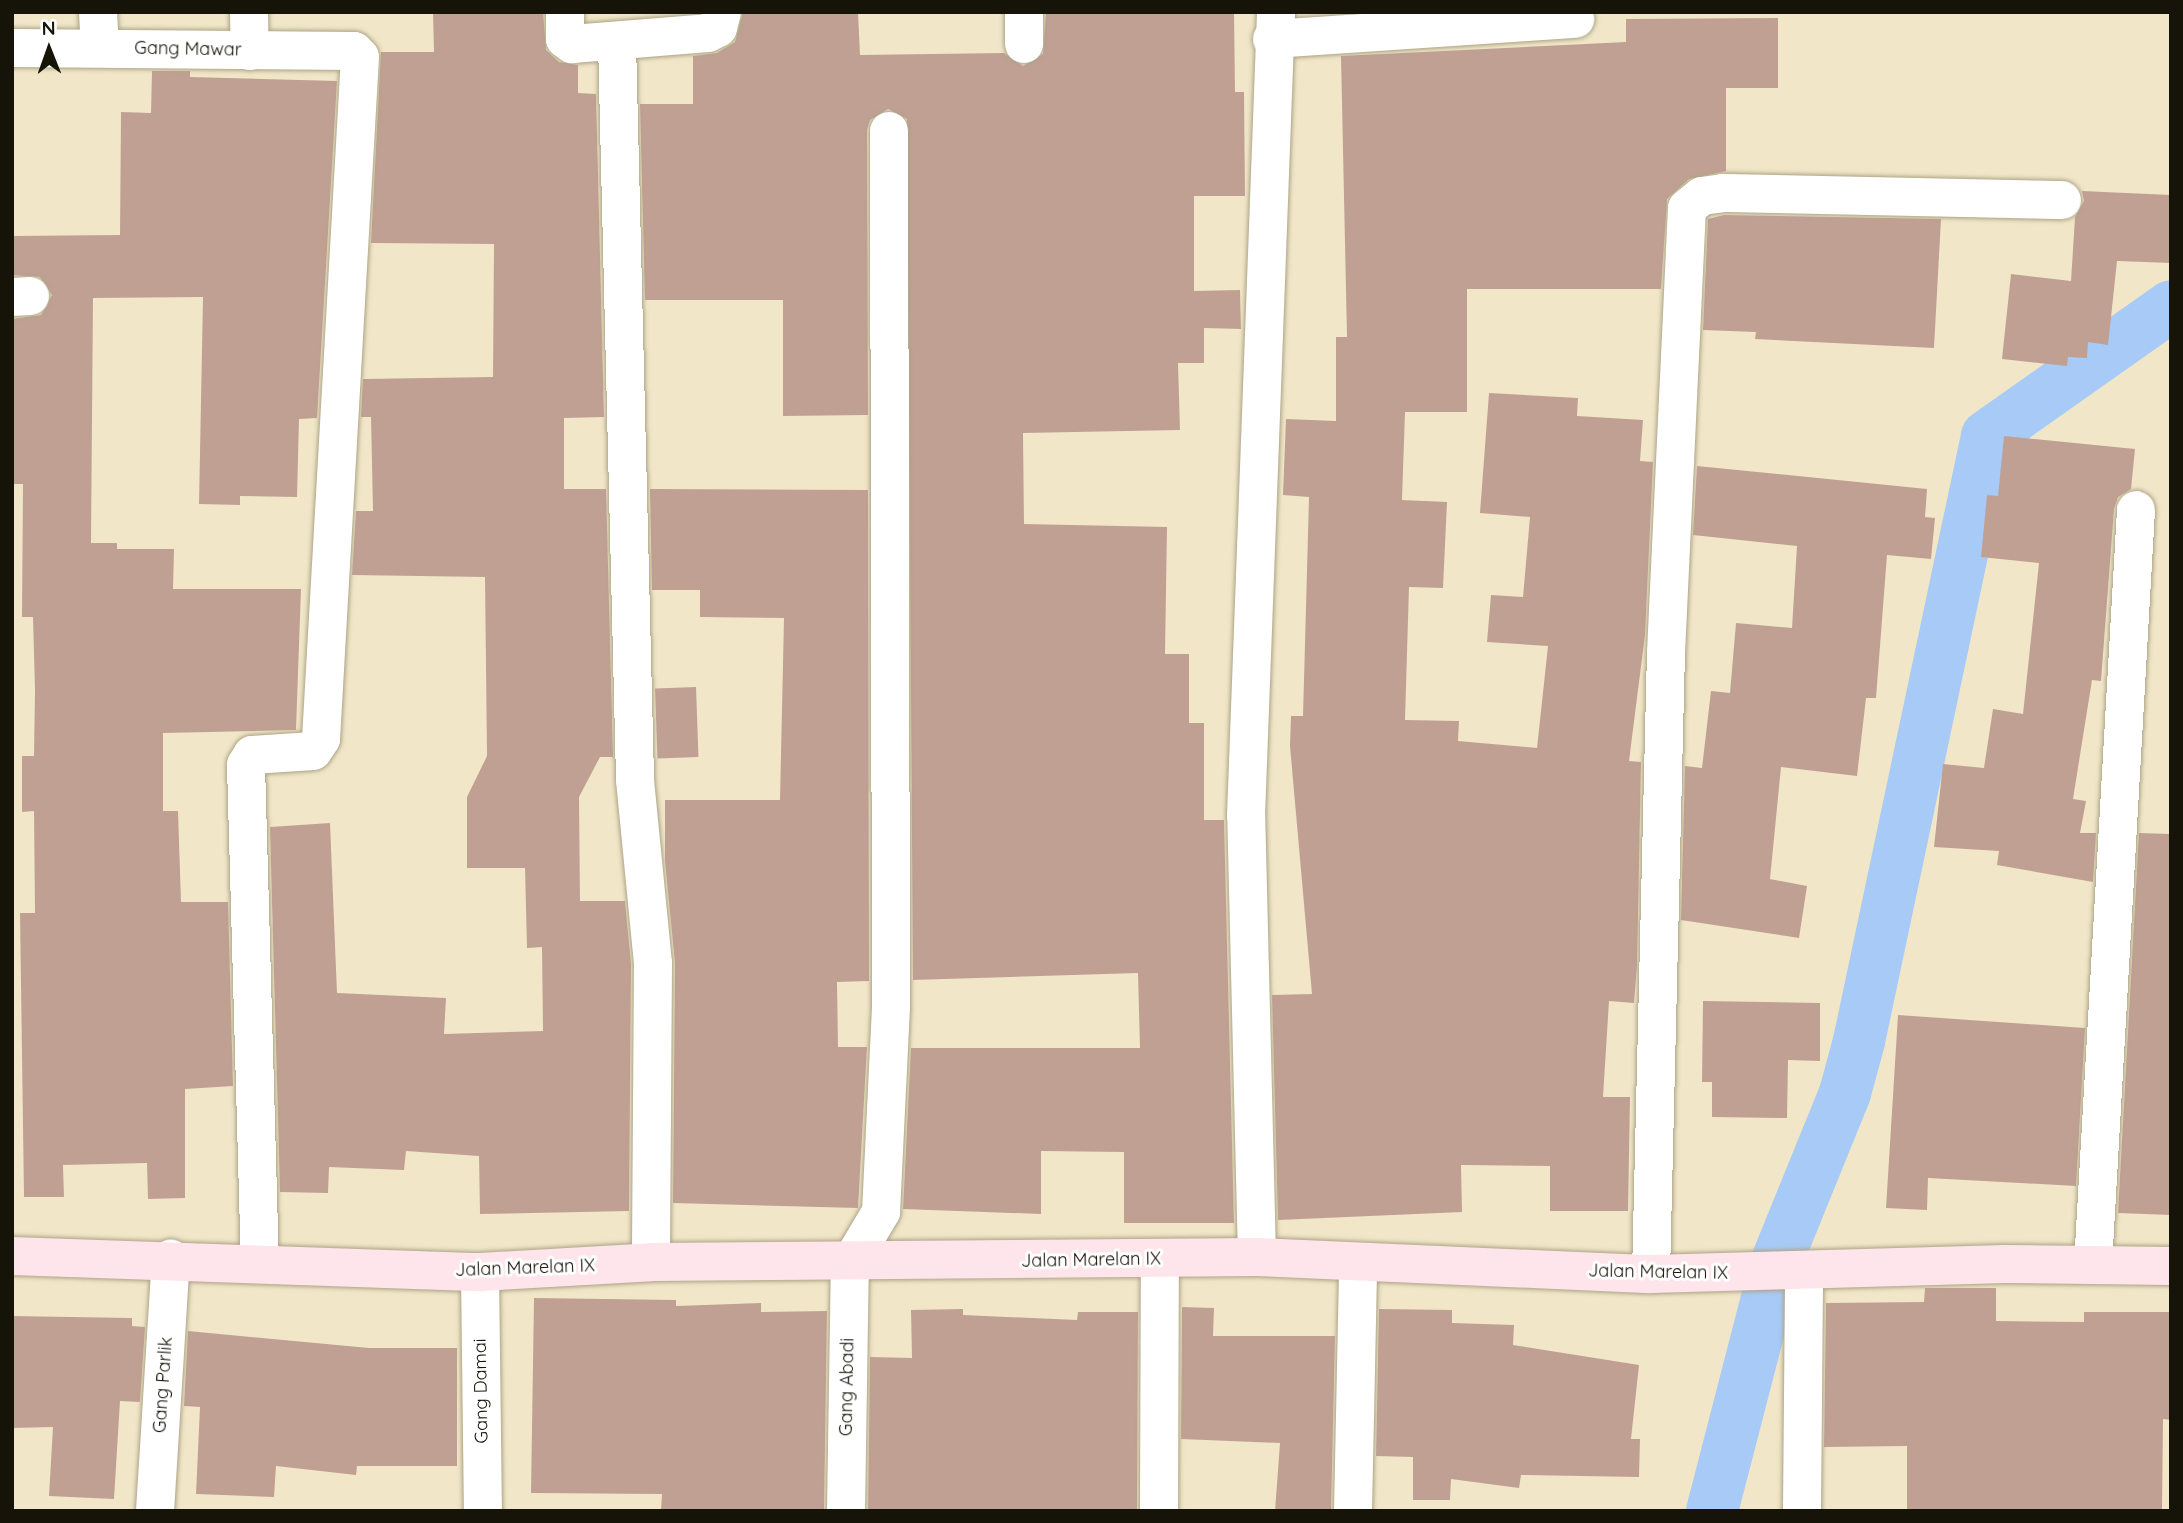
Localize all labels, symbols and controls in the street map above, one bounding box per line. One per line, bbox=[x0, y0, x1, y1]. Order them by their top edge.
north arrow bbox=[14, 14, 84, 84]
text: N bbox=[41, 16, 56, 40]
street label: Gang Mawar bbox=[134, 37, 242, 61]
street label: Jalan Marelan IX bbox=[1021, 1248, 1161, 1272]
street label: Jalan Marelan IX bbox=[455, 1255, 595, 1281]
street label: Jalan Marelan IX bbox=[1588, 1260, 1728, 1284]
street label: Gang Parlik bbox=[149, 1336, 177, 1434]
street label: Gang Damai bbox=[469, 1338, 493, 1444]
street label: Gang Abadi bbox=[835, 1338, 859, 1436]

